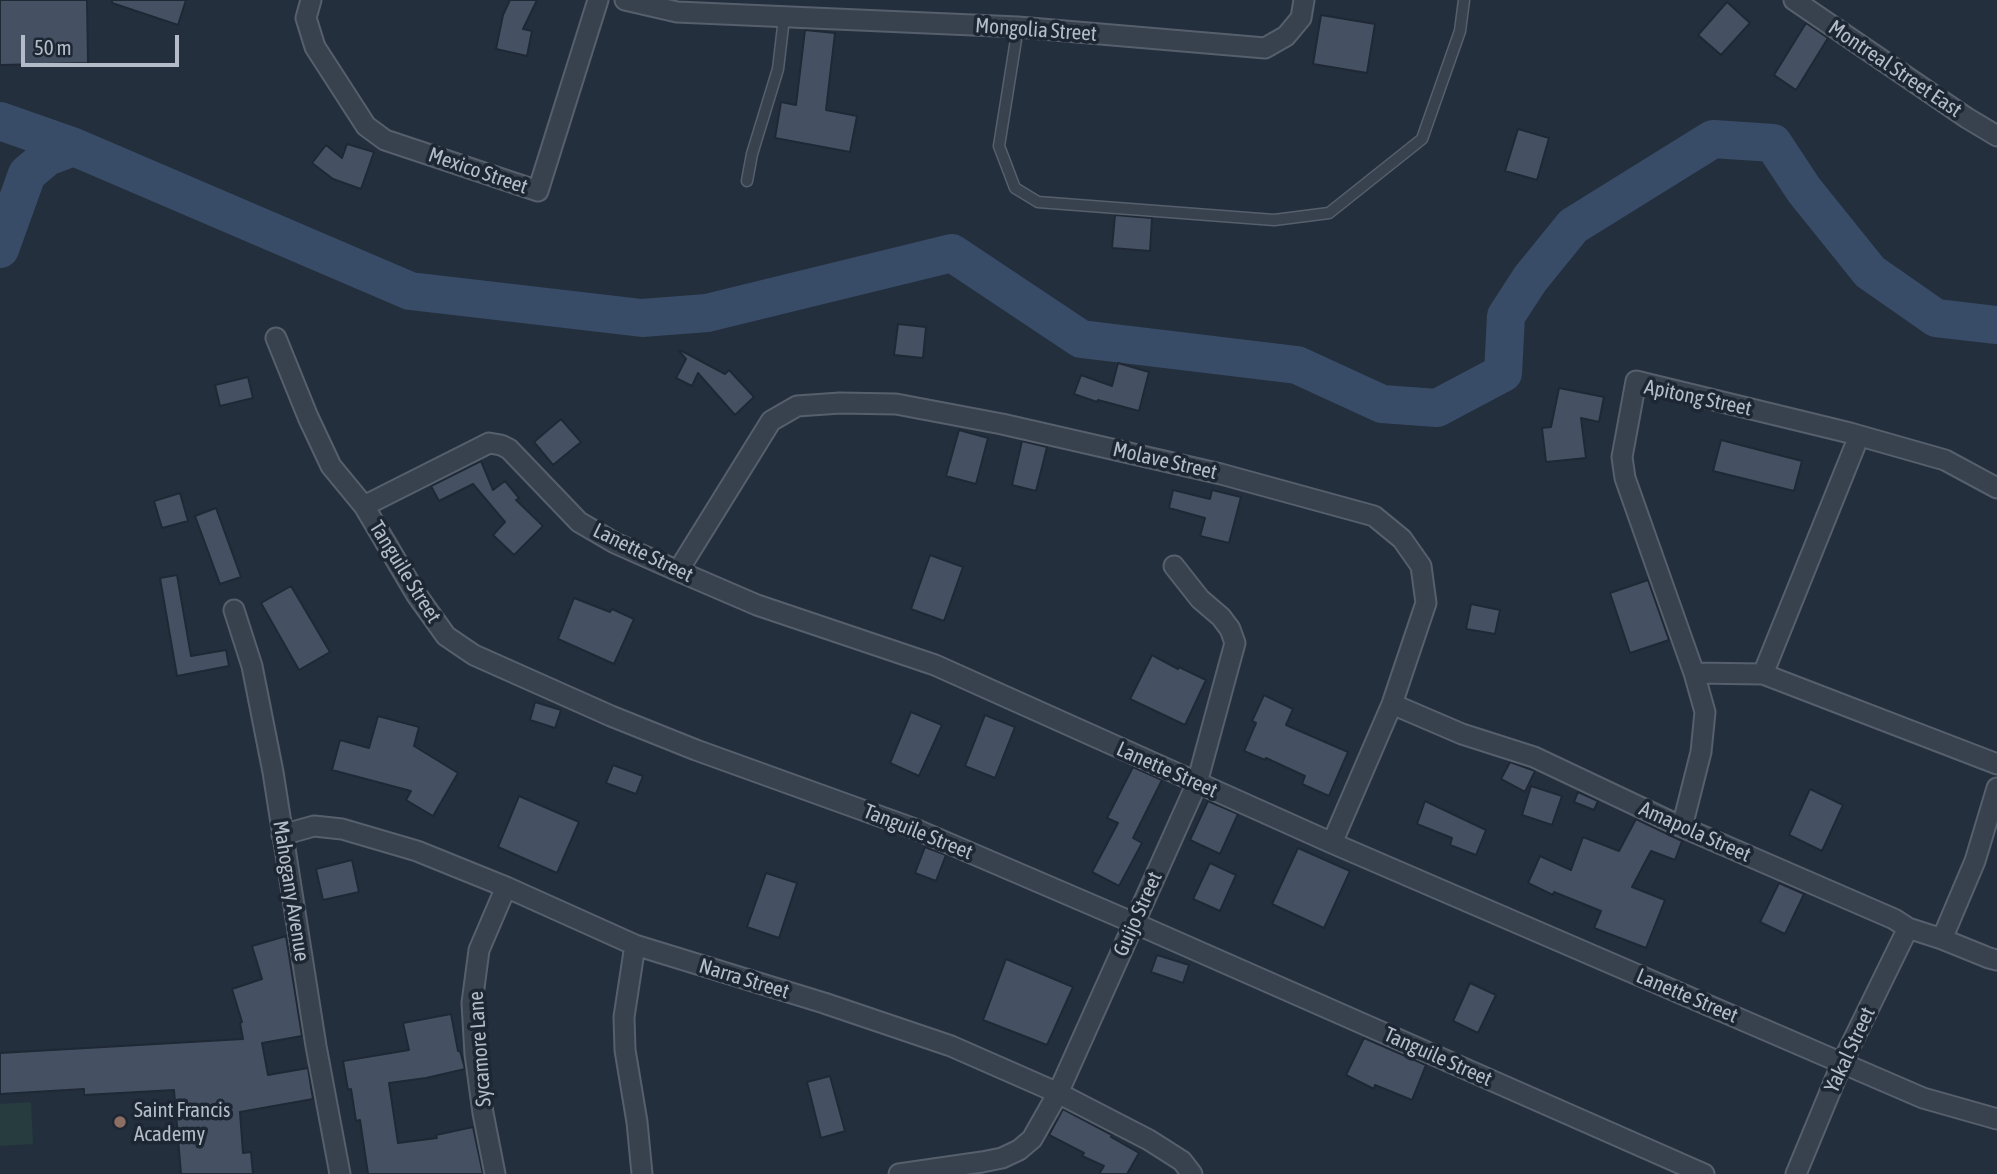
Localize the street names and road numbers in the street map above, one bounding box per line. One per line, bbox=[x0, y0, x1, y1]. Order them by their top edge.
street label: Mongolia Street bbox=[974, 13, 1098, 47]
street label: Montreal Street East bbox=[1824, 15, 1966, 123]
street label: Mexico Street bbox=[425, 142, 531, 200]
street label: Apitong Street bbox=[1642, 374, 1754, 422]
street label: Molave Street bbox=[1110, 437, 1220, 485]
street label: Tanguile Street bbox=[364, 516, 446, 628]
street label: Lanette Street bbox=[589, 518, 697, 588]
street label: Lanette Street bbox=[1113, 737, 1221, 803]
street label: Amapola Street bbox=[1635, 796, 1755, 868]
street label: Tanguile Street bbox=[860, 799, 976, 865]
street label: Mahogany Avenue bbox=[267, 819, 315, 963]
street label: Guijo Street bbox=[1108, 868, 1168, 960]
street label: Narra Street bbox=[696, 953, 792, 1005]
street label: Lanette Street bbox=[1632, 963, 1742, 1029]
street label: Sycamore Lane bbox=[463, 990, 497, 1108]
street label: Yakal Street bbox=[1819, 1003, 1881, 1097]
street label: Tanguile Street bbox=[1380, 1022, 1496, 1092]

